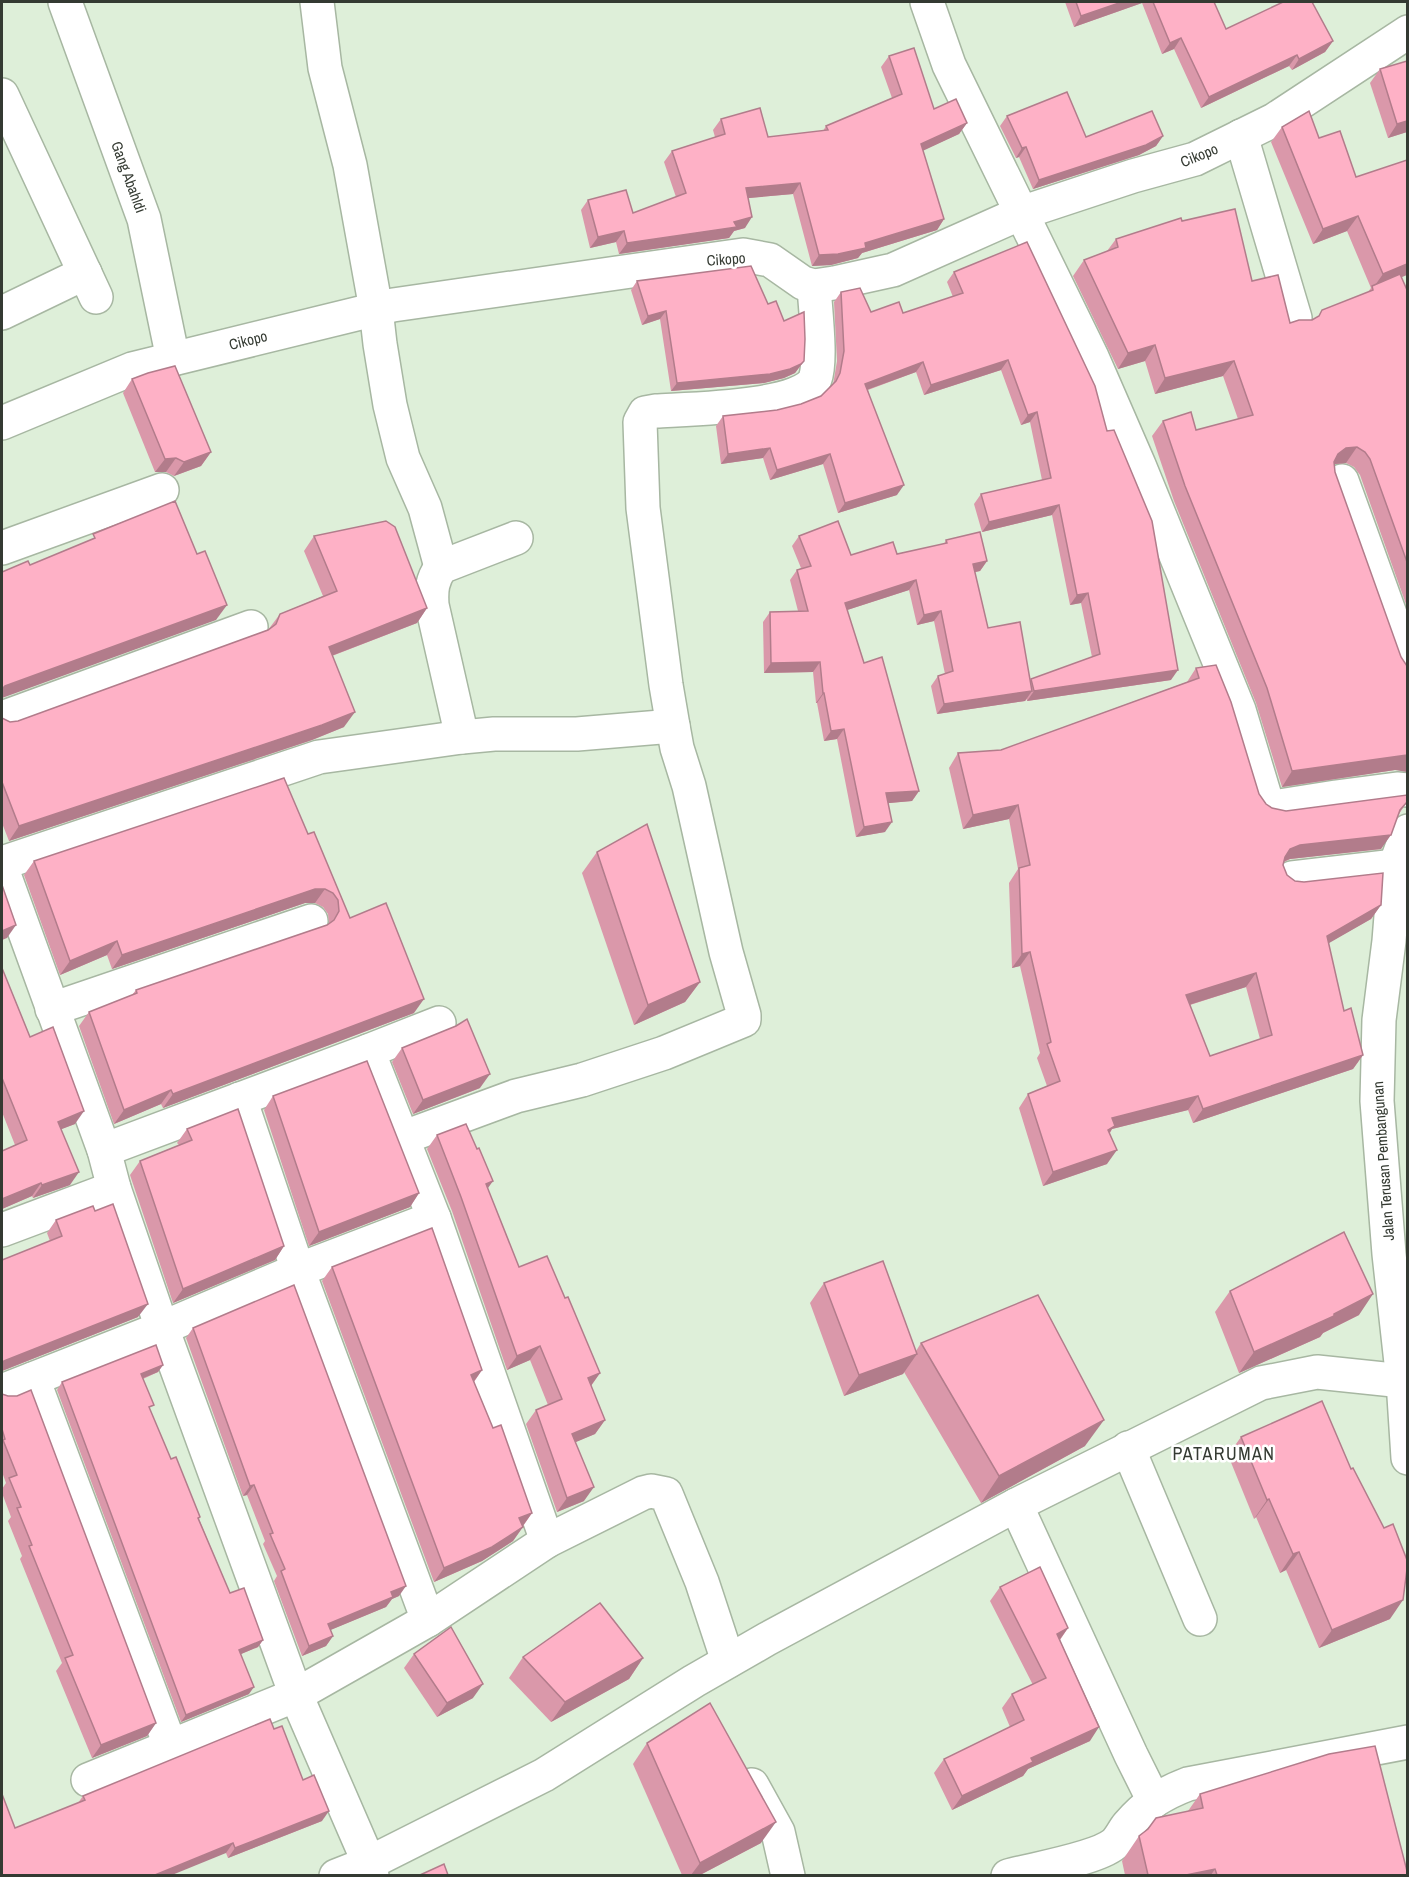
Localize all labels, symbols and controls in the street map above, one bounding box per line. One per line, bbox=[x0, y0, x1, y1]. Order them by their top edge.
street label: Gang Abahldi bbox=[106, 138, 152, 216]
street label: Cikopo bbox=[1177, 138, 1221, 172]
street label: Cikopo bbox=[706, 247, 746, 271]
street label: Cikopo bbox=[227, 325, 270, 355]
street label: Jalan Terusan Pembangunan bbox=[1367, 1081, 1399, 1241]
district label: PATARUMAN bbox=[1173, 1441, 1275, 1466]

